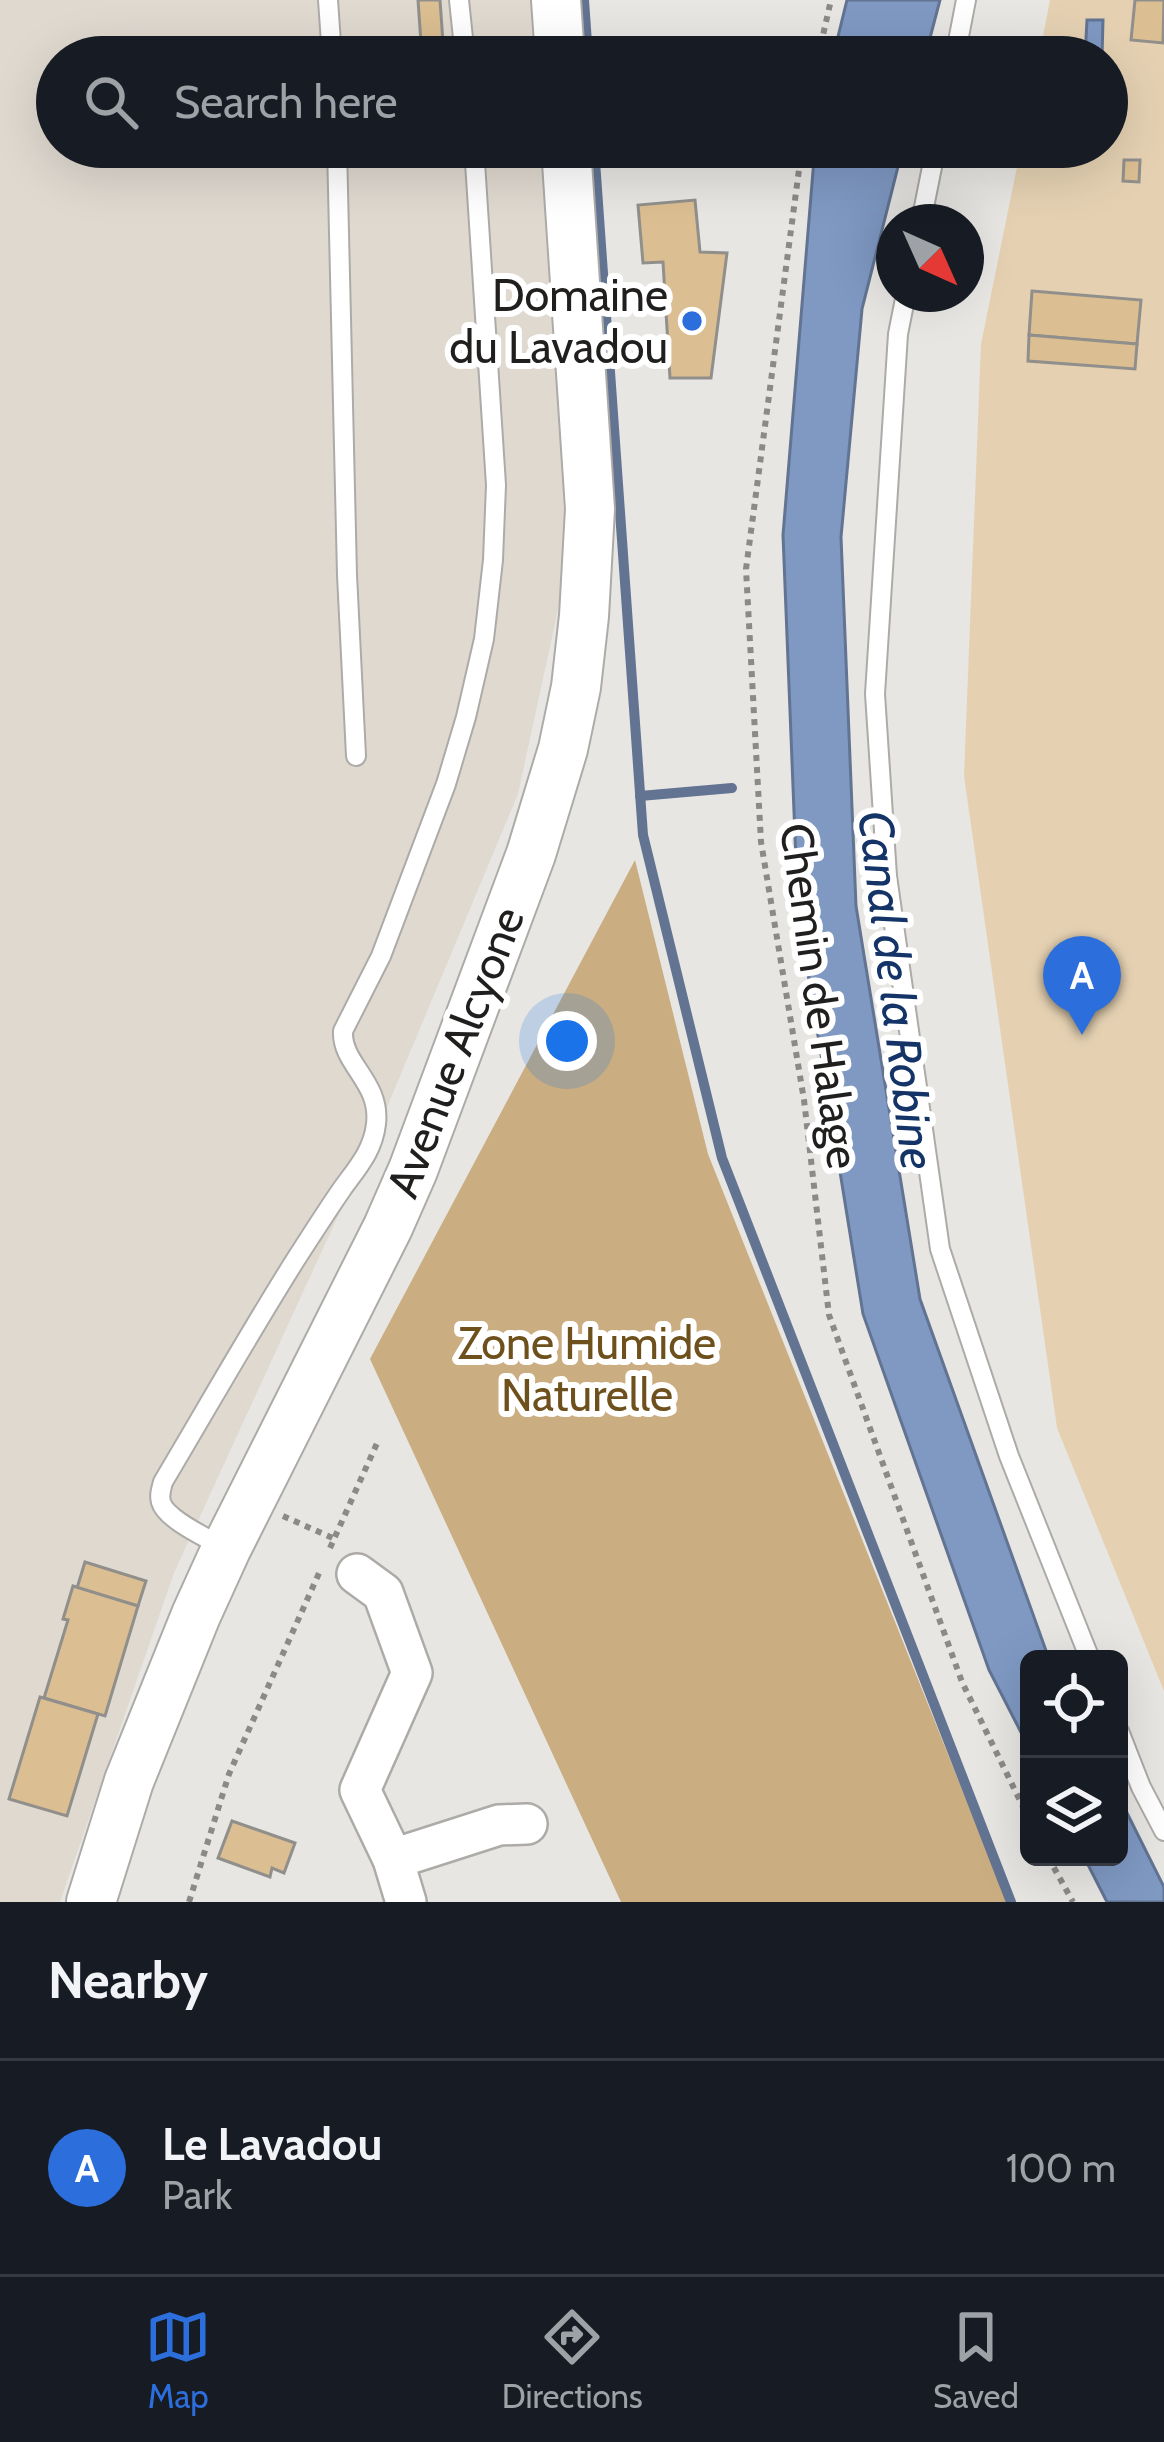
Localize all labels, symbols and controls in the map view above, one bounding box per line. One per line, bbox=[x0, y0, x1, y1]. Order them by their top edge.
search box bbox=[36, 36, 1128, 168]
icon: search bbox=[78, 69, 144, 135]
text: Search here bbox=[174, 75, 398, 129]
north arrow bbox=[876, 204, 984, 312]
place label: Domaine du Lavadou bbox=[449, 268, 668, 374]
marker: Domaine du Lavadou bbox=[679, 308, 705, 334]
water label: Canal de la Robine bbox=[846, 807, 948, 1173]
street label: Chemin de Halage bbox=[769, 820, 871, 1172]
street label: Avenue Alcyone bbox=[375, 899, 535, 1205]
pin: A bbox=[1043, 936, 1121, 1035]
your location bbox=[537, 1011, 597, 1071]
park label: Zone Humide Naturelle bbox=[458, 1316, 716, 1422]
map controls bbox=[1020, 1650, 1128, 1866]
button: locate bbox=[1020, 1650, 1128, 1758]
button: layers bbox=[1020, 1758, 1128, 1866]
text: Nearby bbox=[48, 1949, 208, 2011]
text: Le Lavadou bbox=[162, 2117, 382, 2171]
text: A bbox=[75, 2144, 99, 2192]
text: 100 m bbox=[1006, 2144, 1116, 2192]
text: Park bbox=[162, 2171, 232, 2219]
tab: Map bbox=[145, 2304, 211, 2416]
tab: Directions bbox=[502, 2304, 643, 2416]
tab: Saved bbox=[933, 2304, 1019, 2416]

